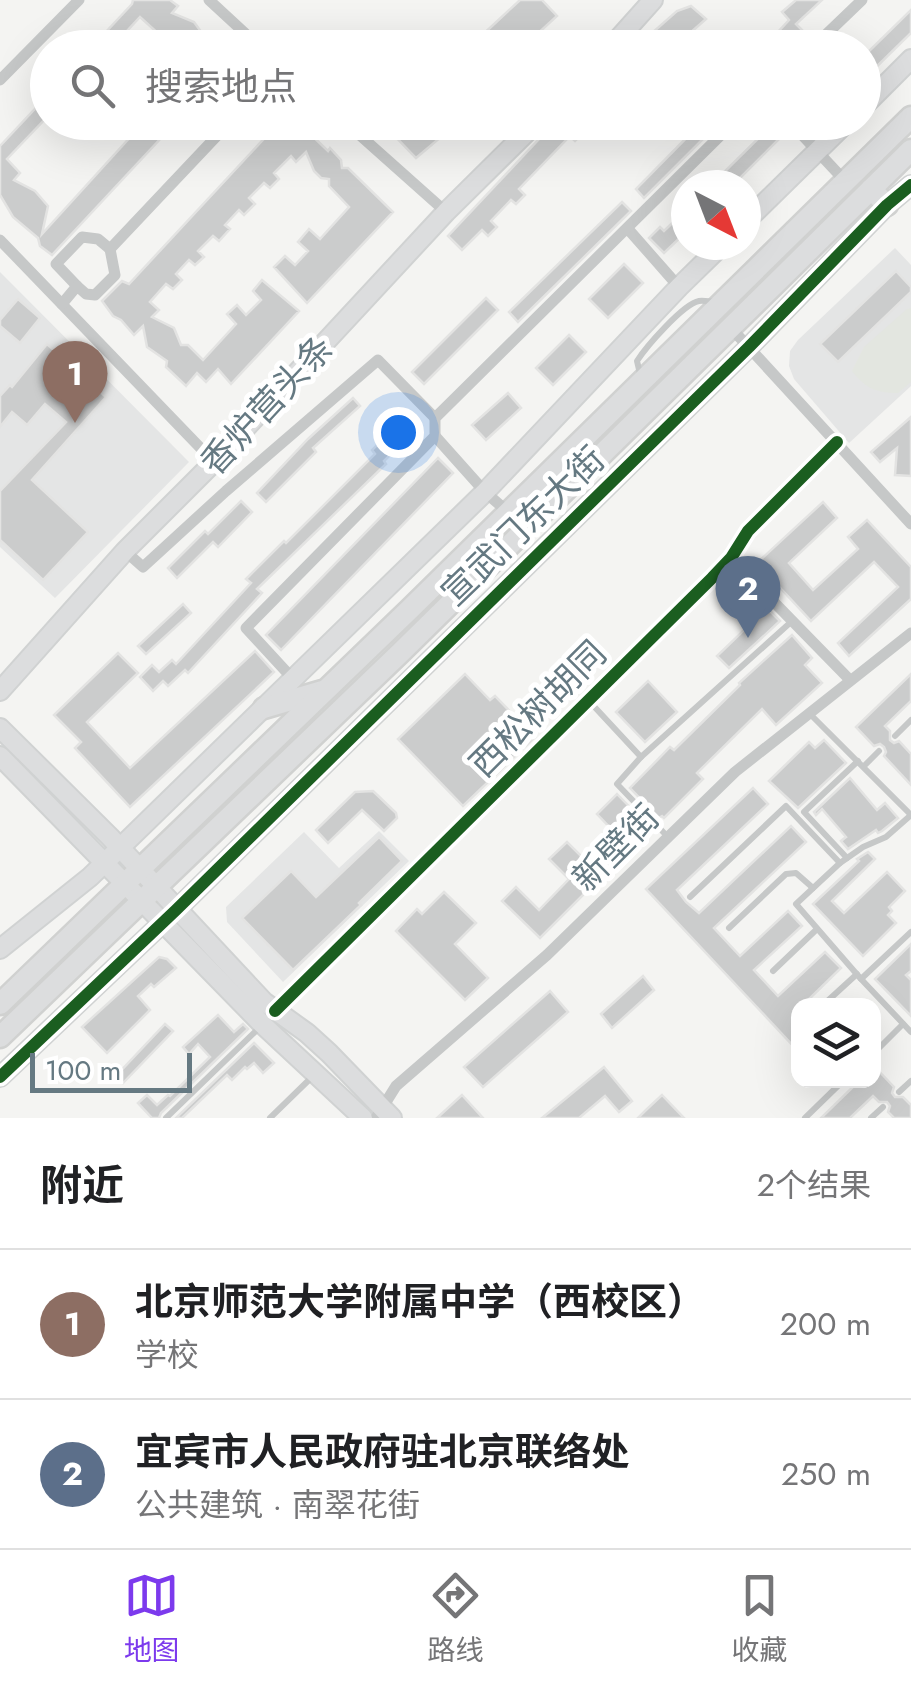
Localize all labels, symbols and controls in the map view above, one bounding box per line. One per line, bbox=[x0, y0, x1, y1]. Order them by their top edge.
search box bbox=[30, 30, 881, 140]
icon: search bbox=[65, 58, 120, 113]
text: 搜索地点 bbox=[145, 59, 297, 114]
north arrow bbox=[671, 170, 761, 260]
street label: 香炉营头条 bbox=[189, 324, 345, 486]
pin: 1 bbox=[42, 340, 108, 423]
your location bbox=[373, 407, 424, 458]
street label: 宣武门东大街 bbox=[430, 435, 616, 617]
pin: 2 bbox=[716, 556, 780, 638]
street label: 西松树胡同 bbox=[458, 629, 618, 789]
street label: 新壁街 bbox=[561, 793, 671, 903]
map controls bbox=[791, 998, 881, 1088]
button: layers bbox=[791, 998, 881, 1088]
scale bar bbox=[30, 1048, 192, 1092]
text: 100 m bbox=[45, 1050, 121, 1091]
text: 附近 bbox=[40, 1155, 124, 1216]
text: 2个结果 bbox=[757, 1162, 871, 1208]
text: 北京师范大学附属中学（西校区） bbox=[135, 1274, 705, 1329]
text: 1 bbox=[64, 1301, 81, 1347]
text: 200 m bbox=[780, 1301, 871, 1347]
text: 学校 bbox=[135, 1332, 199, 1378]
text: 宜宾市人民政府驻北京联络处 bbox=[135, 1424, 629, 1479]
text: 2 bbox=[62, 1451, 83, 1497]
text: 250 m bbox=[781, 1451, 871, 1497]
text: 公共建筑 · 南翠花街 bbox=[135, 1482, 420, 1528]
tab: 地图 bbox=[124, 1568, 180, 1671]
tab: 路线 bbox=[427, 1568, 483, 1671]
tab: 收藏 bbox=[731, 1568, 787, 1671]

